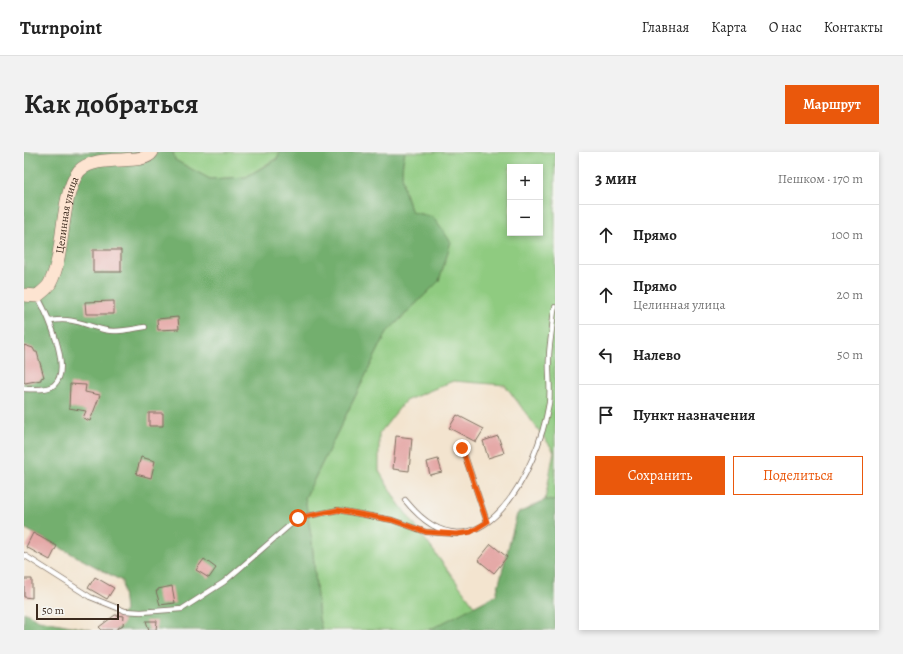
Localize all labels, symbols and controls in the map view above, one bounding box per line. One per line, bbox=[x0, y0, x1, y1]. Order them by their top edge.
text: Turnpoint bbox=[20, 15, 102, 41]
text: Главная bbox=[642, 18, 689, 37]
text: Карта bbox=[711, 18, 747, 37]
text: О нас bbox=[769, 18, 802, 37]
text: Контакты bbox=[824, 18, 883, 37]
text: Как добраться bbox=[24, 85, 199, 123]
button: Маршрут bbox=[785, 85, 879, 124]
map controls bbox=[507, 164, 543, 236]
button: + bbox=[507, 164, 543, 200]
text: 3 мин bbox=[595, 167, 637, 190]
text: Пешком · 170 m bbox=[778, 170, 863, 187]
street label: Целинная улица bbox=[52, 173, 83, 255]
button: − bbox=[507, 200, 543, 236]
icon: ahead bbox=[595, 224, 617, 246]
text: Прямо bbox=[633, 225, 677, 245]
text: 100 m bbox=[831, 226, 863, 243]
text: Прямо bbox=[633, 276, 677, 296]
icon: ahead bbox=[595, 284, 617, 306]
text: 20 m bbox=[837, 286, 863, 303]
text: Целинная улица bbox=[633, 296, 725, 313]
icon: left bbox=[595, 344, 617, 366]
text: Налево bbox=[633, 345, 681, 365]
text: 50 m bbox=[837, 346, 863, 363]
icon: arrive bbox=[595, 404, 617, 426]
text: Пункт назначения bbox=[633, 405, 755, 425]
route end bbox=[453, 439, 471, 457]
button: Сохранить bbox=[595, 456, 725, 495]
button: Поделиться bbox=[733, 456, 863, 495]
route start bbox=[289, 509, 307, 527]
scale bar bbox=[36, 602, 119, 621]
text: 50 m bbox=[42, 603, 64, 618]

